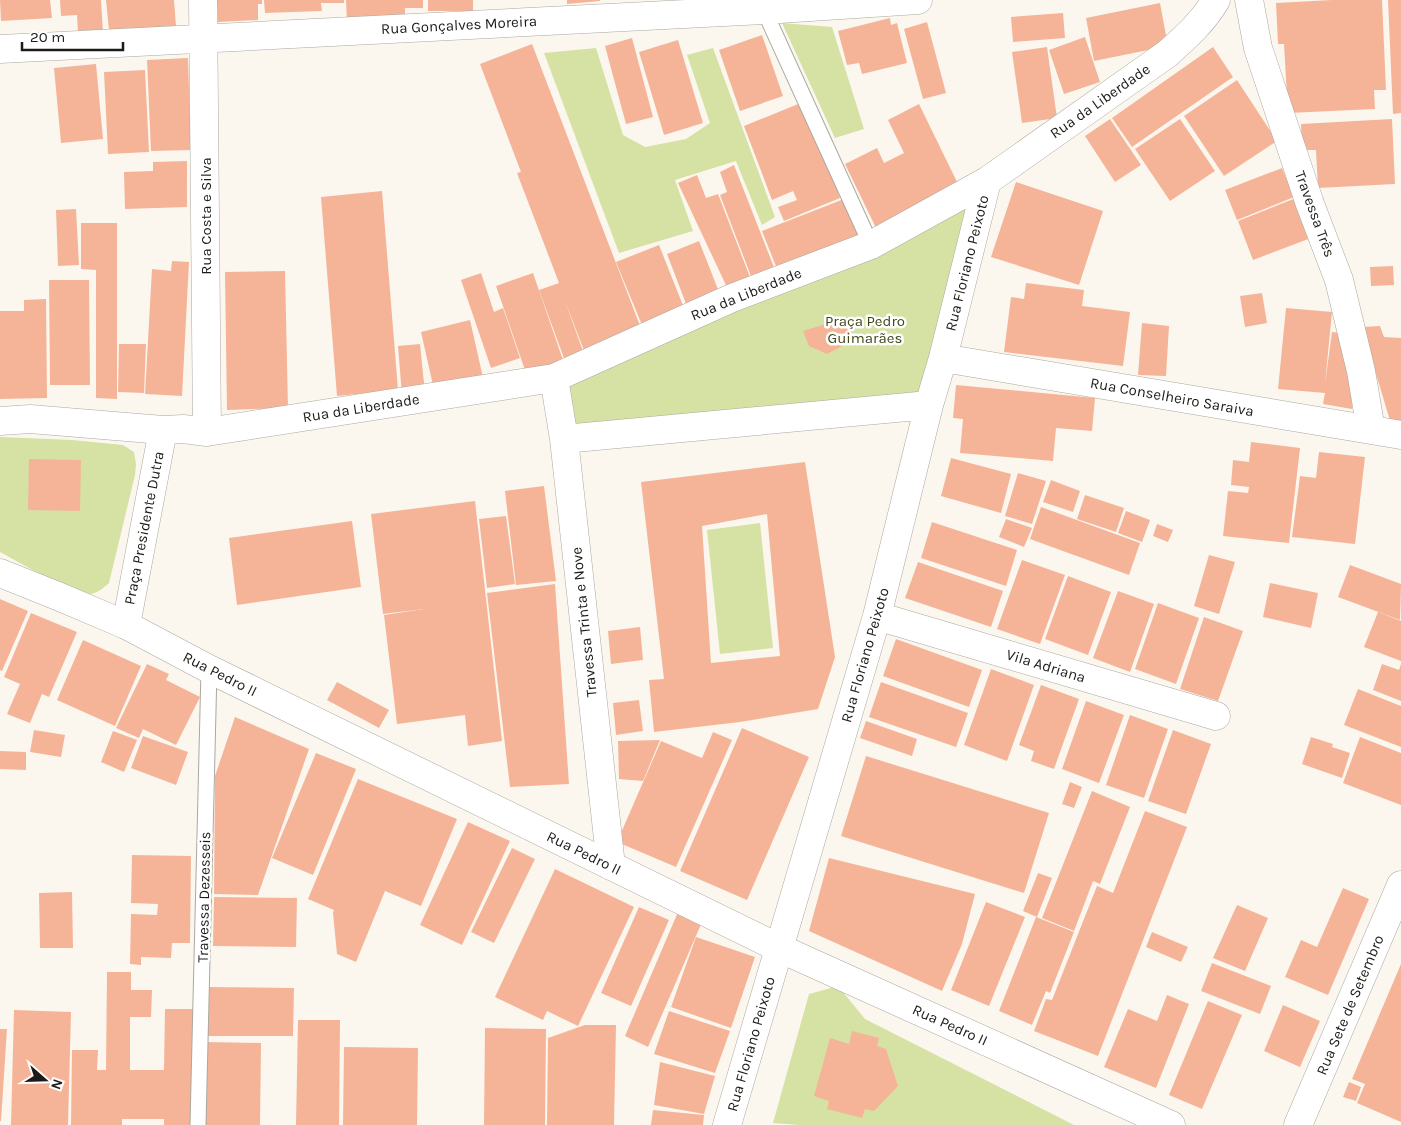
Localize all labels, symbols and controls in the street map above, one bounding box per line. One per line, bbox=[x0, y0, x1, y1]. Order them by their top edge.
street label: Rua Gonçalves Moreira bbox=[381, 12, 537, 38]
scale bar bbox=[22, 20, 124, 52]
text: 20 m bbox=[30, 28, 65, 46]
street label: Rua da Liberdade bbox=[1046, 60, 1154, 142]
street label: Rua Costa e Silva bbox=[197, 157, 215, 275]
street label: Travessa Três bbox=[1291, 168, 1339, 260]
street label: Rua Floriano Peixoto bbox=[941, 193, 993, 333]
street label: Rua da Liberdade bbox=[688, 264, 804, 324]
park label: Praça Pedro Guimarães bbox=[825, 312, 905, 347]
street label: Rua Conselheiro Saraiva bbox=[1089, 374, 1255, 420]
street label: Rua da Liberdade bbox=[301, 390, 421, 426]
street label: Praça Presidente Dutra bbox=[120, 450, 168, 606]
street label: Travessa Trinta e Nove bbox=[567, 546, 601, 698]
street label: Rua Floriano Peixoto bbox=[837, 585, 893, 725]
street label: Vila Adriana bbox=[1004, 645, 1088, 687]
street label: Rua Pedro II bbox=[180, 648, 260, 700]
street label: Rua Pedro II bbox=[544, 827, 624, 879]
street label: Travessa Dezesseis bbox=[194, 831, 214, 963]
street label: Rua Sete de Setembro bbox=[1312, 932, 1388, 1078]
street label: Rua Floriano Peixoto bbox=[723, 974, 779, 1114]
street label: Rua Pedro II bbox=[910, 1000, 990, 1050]
north arrow bbox=[20, 1055, 70, 1105]
text: N bbox=[47, 1077, 66, 1092]

